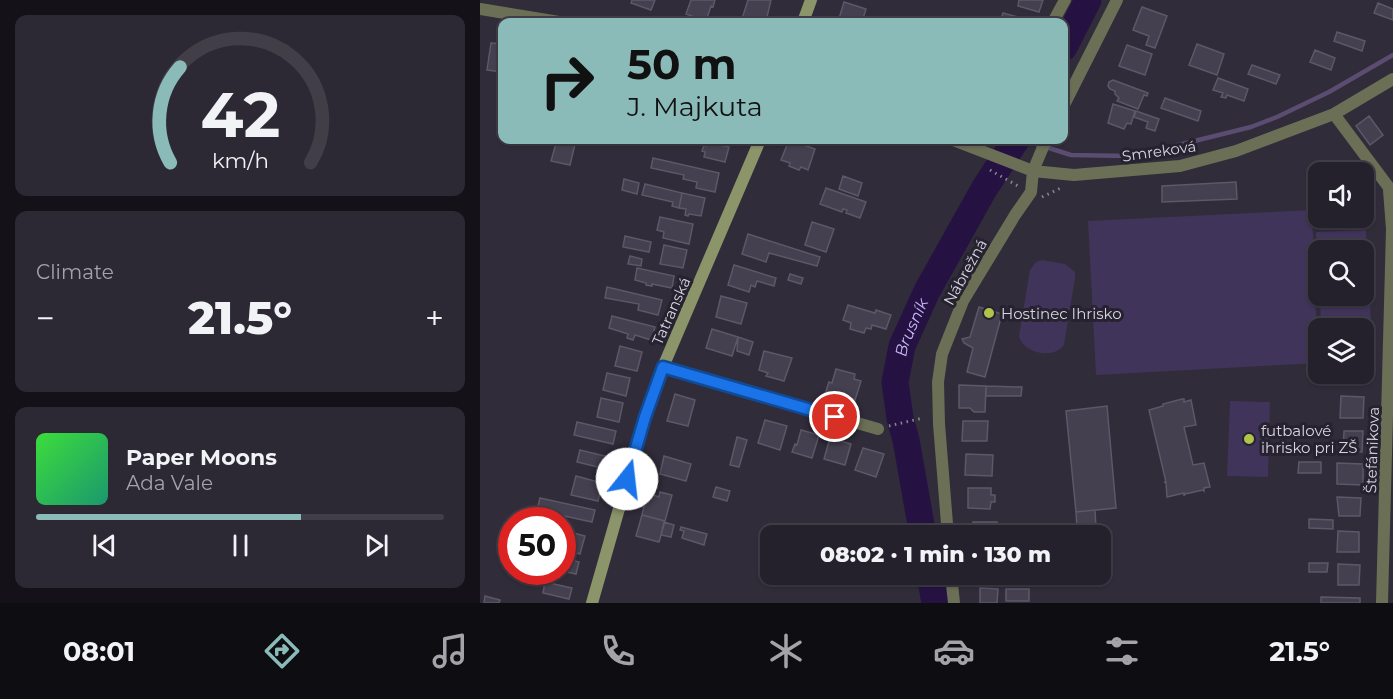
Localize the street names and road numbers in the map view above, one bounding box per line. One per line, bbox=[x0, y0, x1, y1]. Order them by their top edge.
street label: Smreková bbox=[1121, 136, 1197, 166]
street label: Nábrežná bbox=[939, 236, 991, 308]
street label: Tatranská bbox=[648, 274, 694, 348]
street label: Štefánikova bbox=[1361, 406, 1383, 494]

